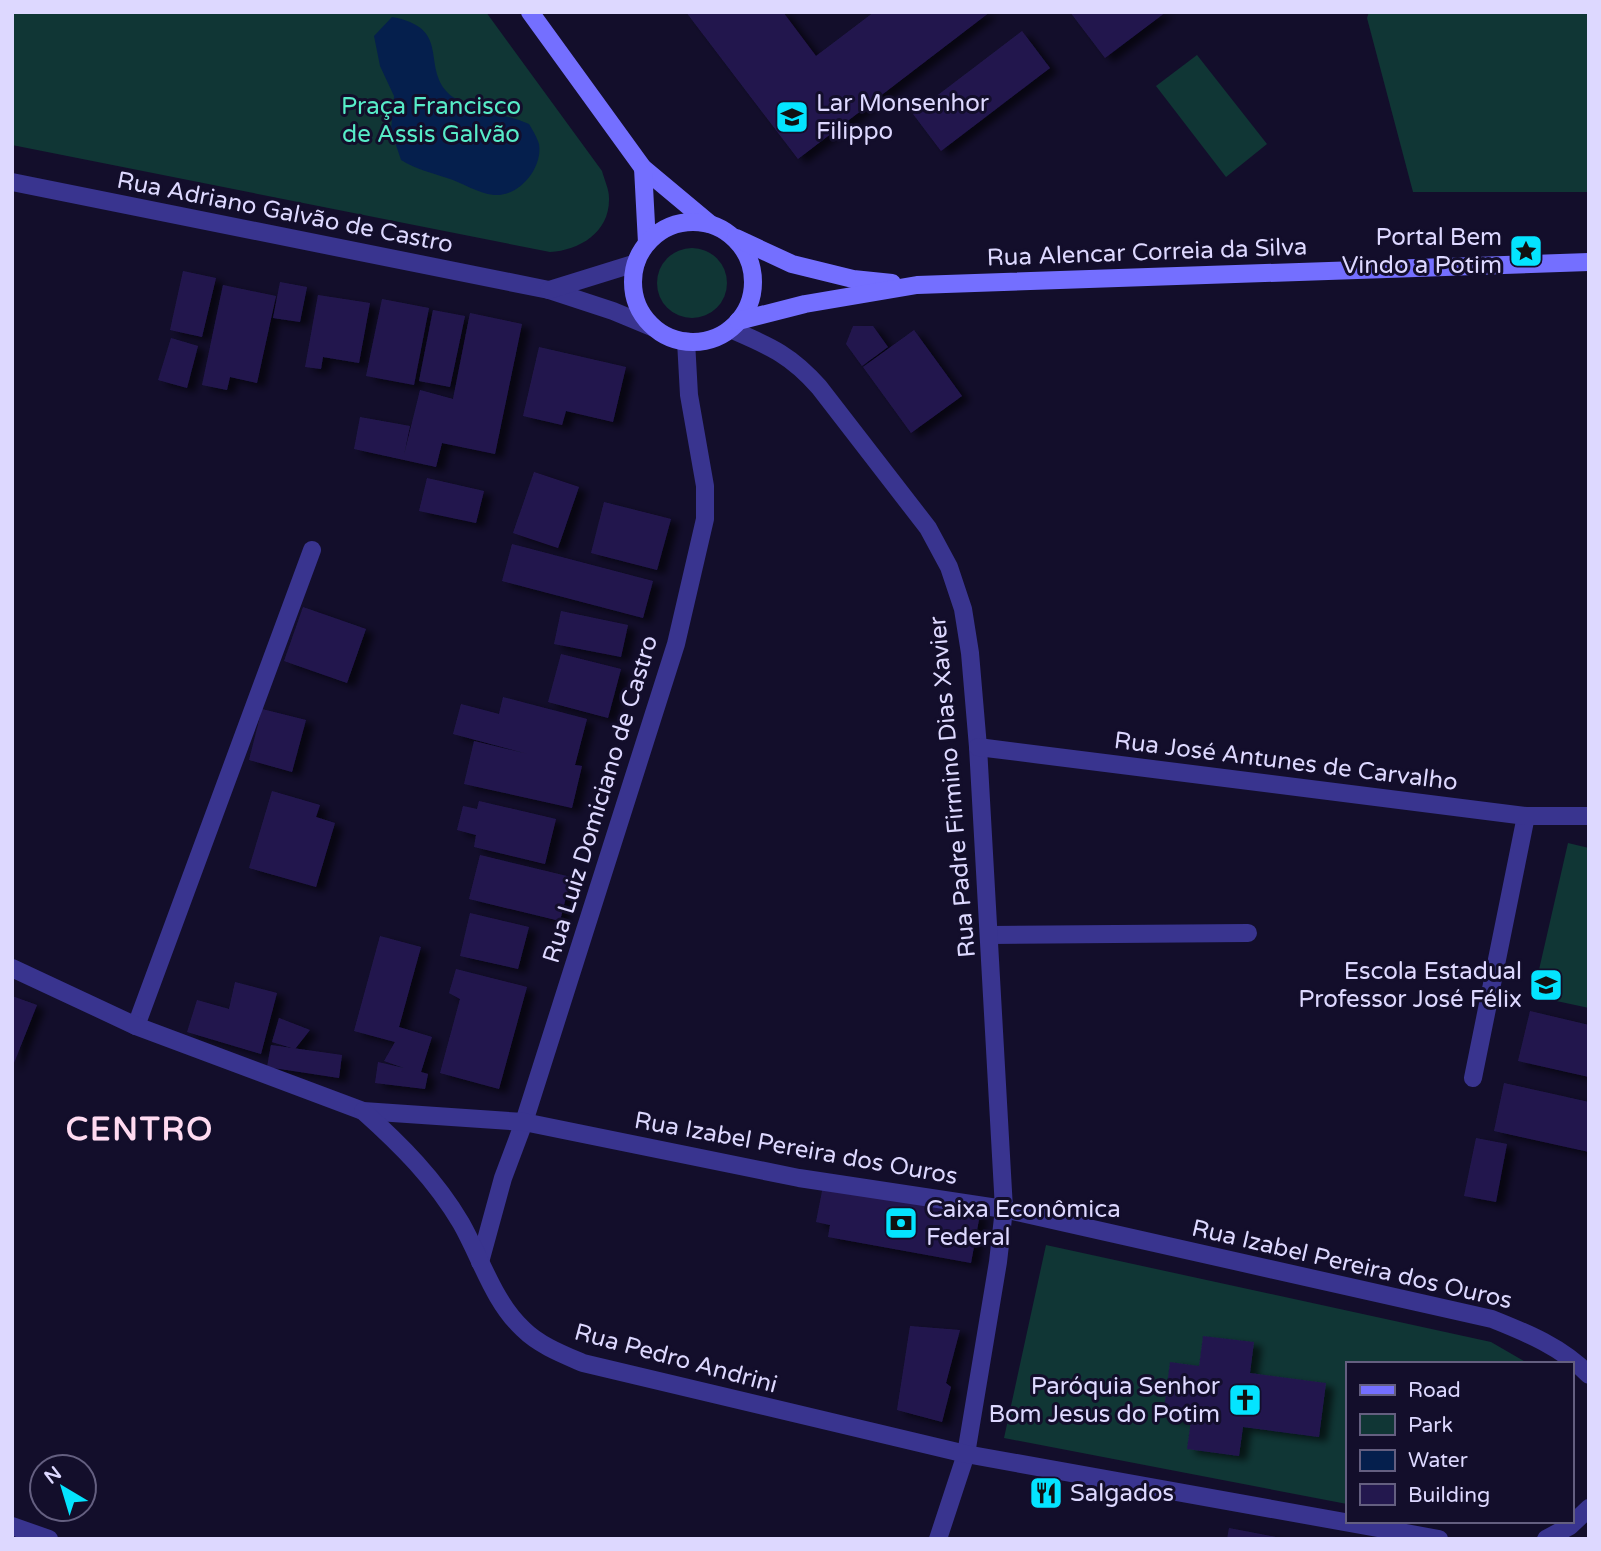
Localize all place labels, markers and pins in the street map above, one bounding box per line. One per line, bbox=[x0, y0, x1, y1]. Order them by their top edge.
place label: Lar Monsenhor Filippo bbox=[816, 89, 990, 146]
school or university icon: Lar Monsenhor Filippo bbox=[773, 98, 811, 136]
place label: Portal Bem Vindo a Potim bbox=[1342, 223, 1502, 280]
place icon: Portal Bem Vindo a Potim bbox=[1507, 232, 1545, 270]
place label: Escola Estadual Professor José Félix bbox=[1298, 957, 1522, 1014]
school or university icon: Escola Estadual Professor José Félix bbox=[1527, 966, 1565, 1004]
place label: Caixa Econômica Federal bbox=[926, 1195, 1121, 1252]
bank icon: Caixa Econômica Federal bbox=[882, 1204, 920, 1242]
place label: Paróquia Senhor Bom Jesus do Potim bbox=[989, 1372, 1221, 1429]
church icon: Paróquia Senhor Bom Jesus do Potim bbox=[1226, 1381, 1264, 1419]
restaurant icon: Salgados bbox=[1027, 1474, 1065, 1512]
place label: Salgados bbox=[1070, 1479, 1174, 1508]

